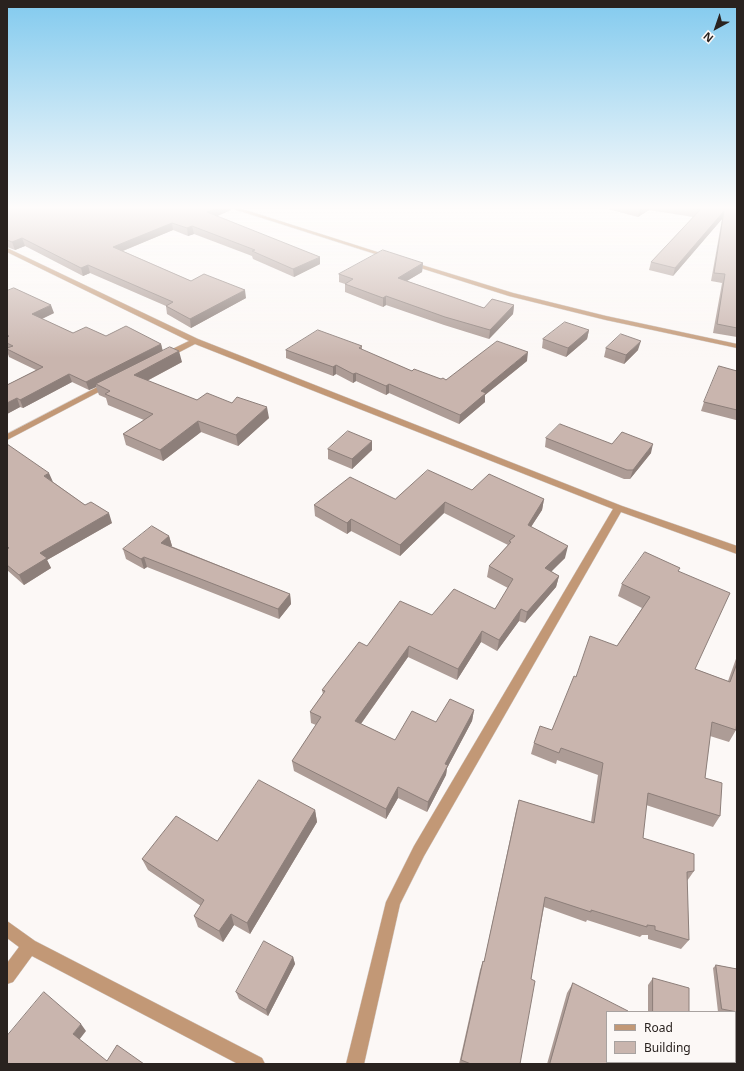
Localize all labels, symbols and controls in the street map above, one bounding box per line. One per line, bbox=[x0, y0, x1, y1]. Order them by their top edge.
north arrow bbox=[696, 8, 736, 48]
text: N bbox=[700, 29, 716, 46]
legend bbox=[606, 1011, 736, 1063]
text: Road bbox=[644, 1019, 673, 1036]
text: Building bbox=[644, 1039, 691, 1056]

